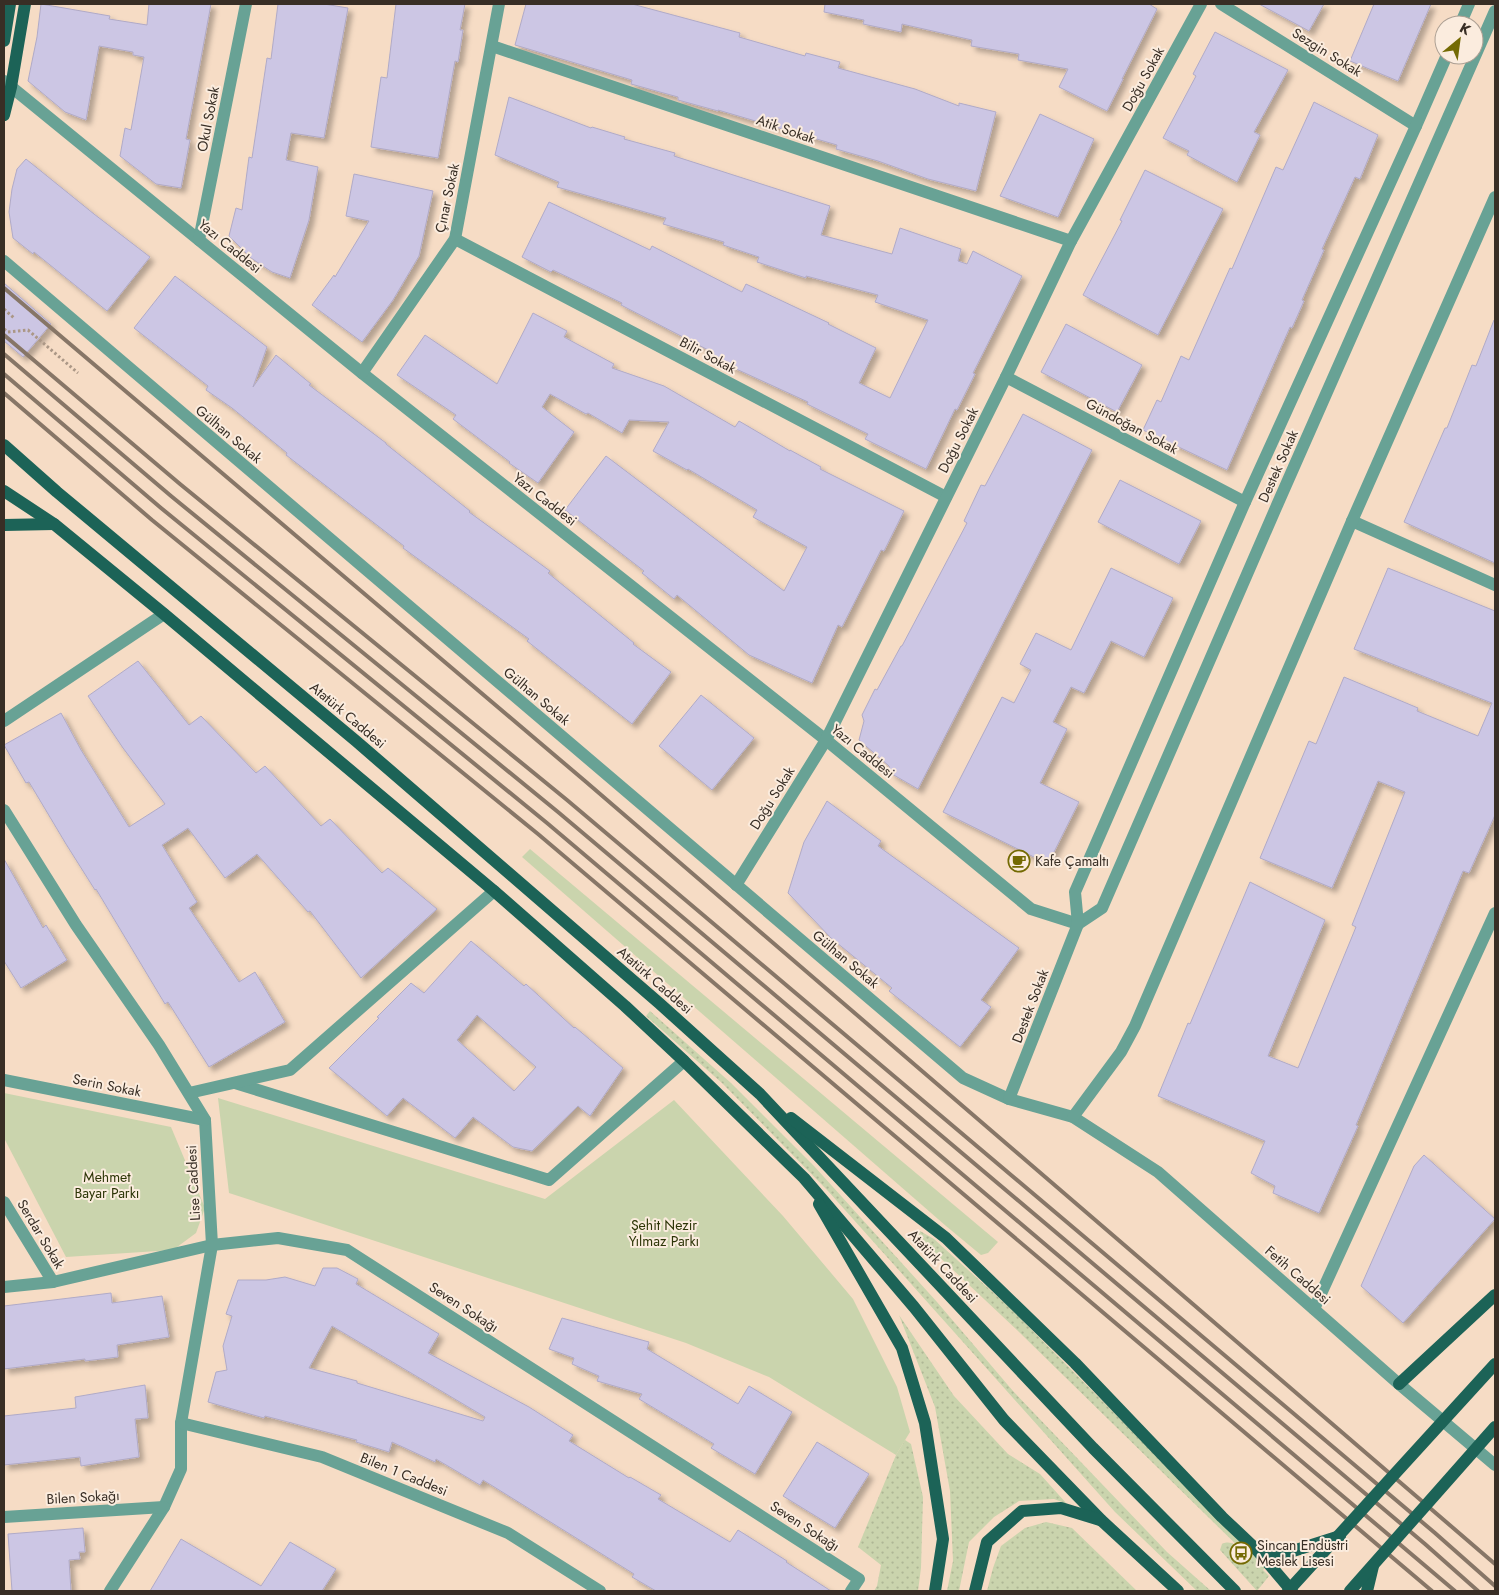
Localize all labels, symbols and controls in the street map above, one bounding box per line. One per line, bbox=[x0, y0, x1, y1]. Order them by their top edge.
north arrow bbox=[1434, 15, 1484, 65]
text: K bbox=[1456, 18, 1475, 40]
street label: Sezgin Sokak bbox=[1288, 23, 1366, 82]
street label: Doğu Sokak bbox=[1117, 42, 1169, 115]
street label: Okul Sokak bbox=[192, 84, 224, 153]
street label: Atik Sokak bbox=[754, 110, 819, 149]
street label: Çınar Sokak bbox=[430, 161, 464, 235]
street label: Yazı Caddesi bbox=[194, 214, 266, 278]
street label: Bilir Sokak bbox=[676, 332, 741, 379]
street label: Gündoğan Sokak bbox=[1082, 393, 1182, 459]
street label: Gülhan Sokak bbox=[191, 400, 267, 468]
street label: Doğu Sokak bbox=[933, 403, 983, 476]
street label: Destek Sokak bbox=[1253, 426, 1303, 506]
street label: Yazı Caddesi bbox=[509, 468, 581, 530]
street label: Gülhan Sokak bbox=[499, 662, 575, 730]
street label: Atatürk Caddesi bbox=[306, 677, 390, 753]
street label: Yazı Caddesi bbox=[827, 719, 899, 783]
street label: Doğu Sokak bbox=[745, 762, 800, 833]
cafe icon: Kafe Çamaltı bbox=[1007, 849, 1031, 873]
place label: Kafe Çamaltı bbox=[1035, 851, 1109, 871]
street label: Gülhan Sokak bbox=[808, 925, 884, 993]
street label: Atatürk Caddesi bbox=[613, 942, 697, 1018]
street label: Destek Sokak bbox=[1007, 965, 1054, 1046]
street label: Serin Sokak bbox=[71, 1069, 144, 1102]
street label: Lise Caddesi bbox=[181, 1145, 205, 1221]
park label: Mehmet Bayar Parkı bbox=[75, 1167, 139, 1203]
street label: Serdar Sokak bbox=[12, 1196, 70, 1273]
park label: Şehit Nezir Yılmaz Parkı bbox=[629, 1215, 699, 1251]
street label: Atatürk Caddesi bbox=[904, 1225, 982, 1307]
street label: Fetih Caddesi bbox=[1261, 1241, 1335, 1309]
street label: Seven Sokağı bbox=[425, 1277, 503, 1337]
street label: Bilen 1 Caddesi bbox=[357, 1447, 451, 1501]
street label: Bilen Sokağı bbox=[46, 1485, 120, 1509]
street label: Seven Sokağı bbox=[766, 1496, 844, 1556]
place label: Sincan Endüstri Meslek Lisesi bbox=[1257, 1535, 1348, 1571]
bus stop icon: Sincan Endüstri Meslek Lisesi bbox=[1229, 1541, 1253, 1565]

